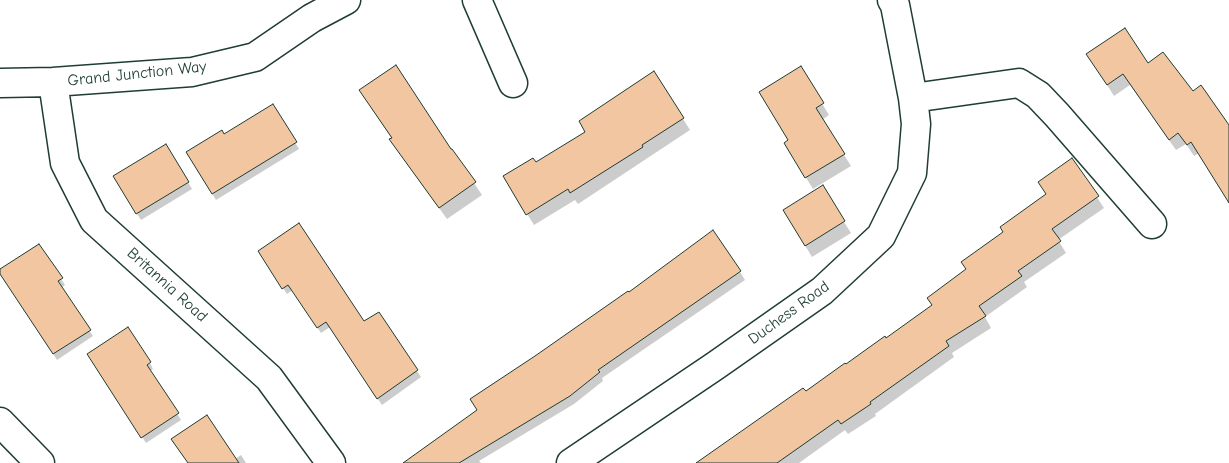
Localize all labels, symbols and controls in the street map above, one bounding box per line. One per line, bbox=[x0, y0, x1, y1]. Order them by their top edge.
street label: Grand Junction Way bbox=[67, 57, 207, 91]
street label: Britannia Road bbox=[123, 244, 211, 326]
street label: Duchess Road bbox=[745, 277, 833, 349]

